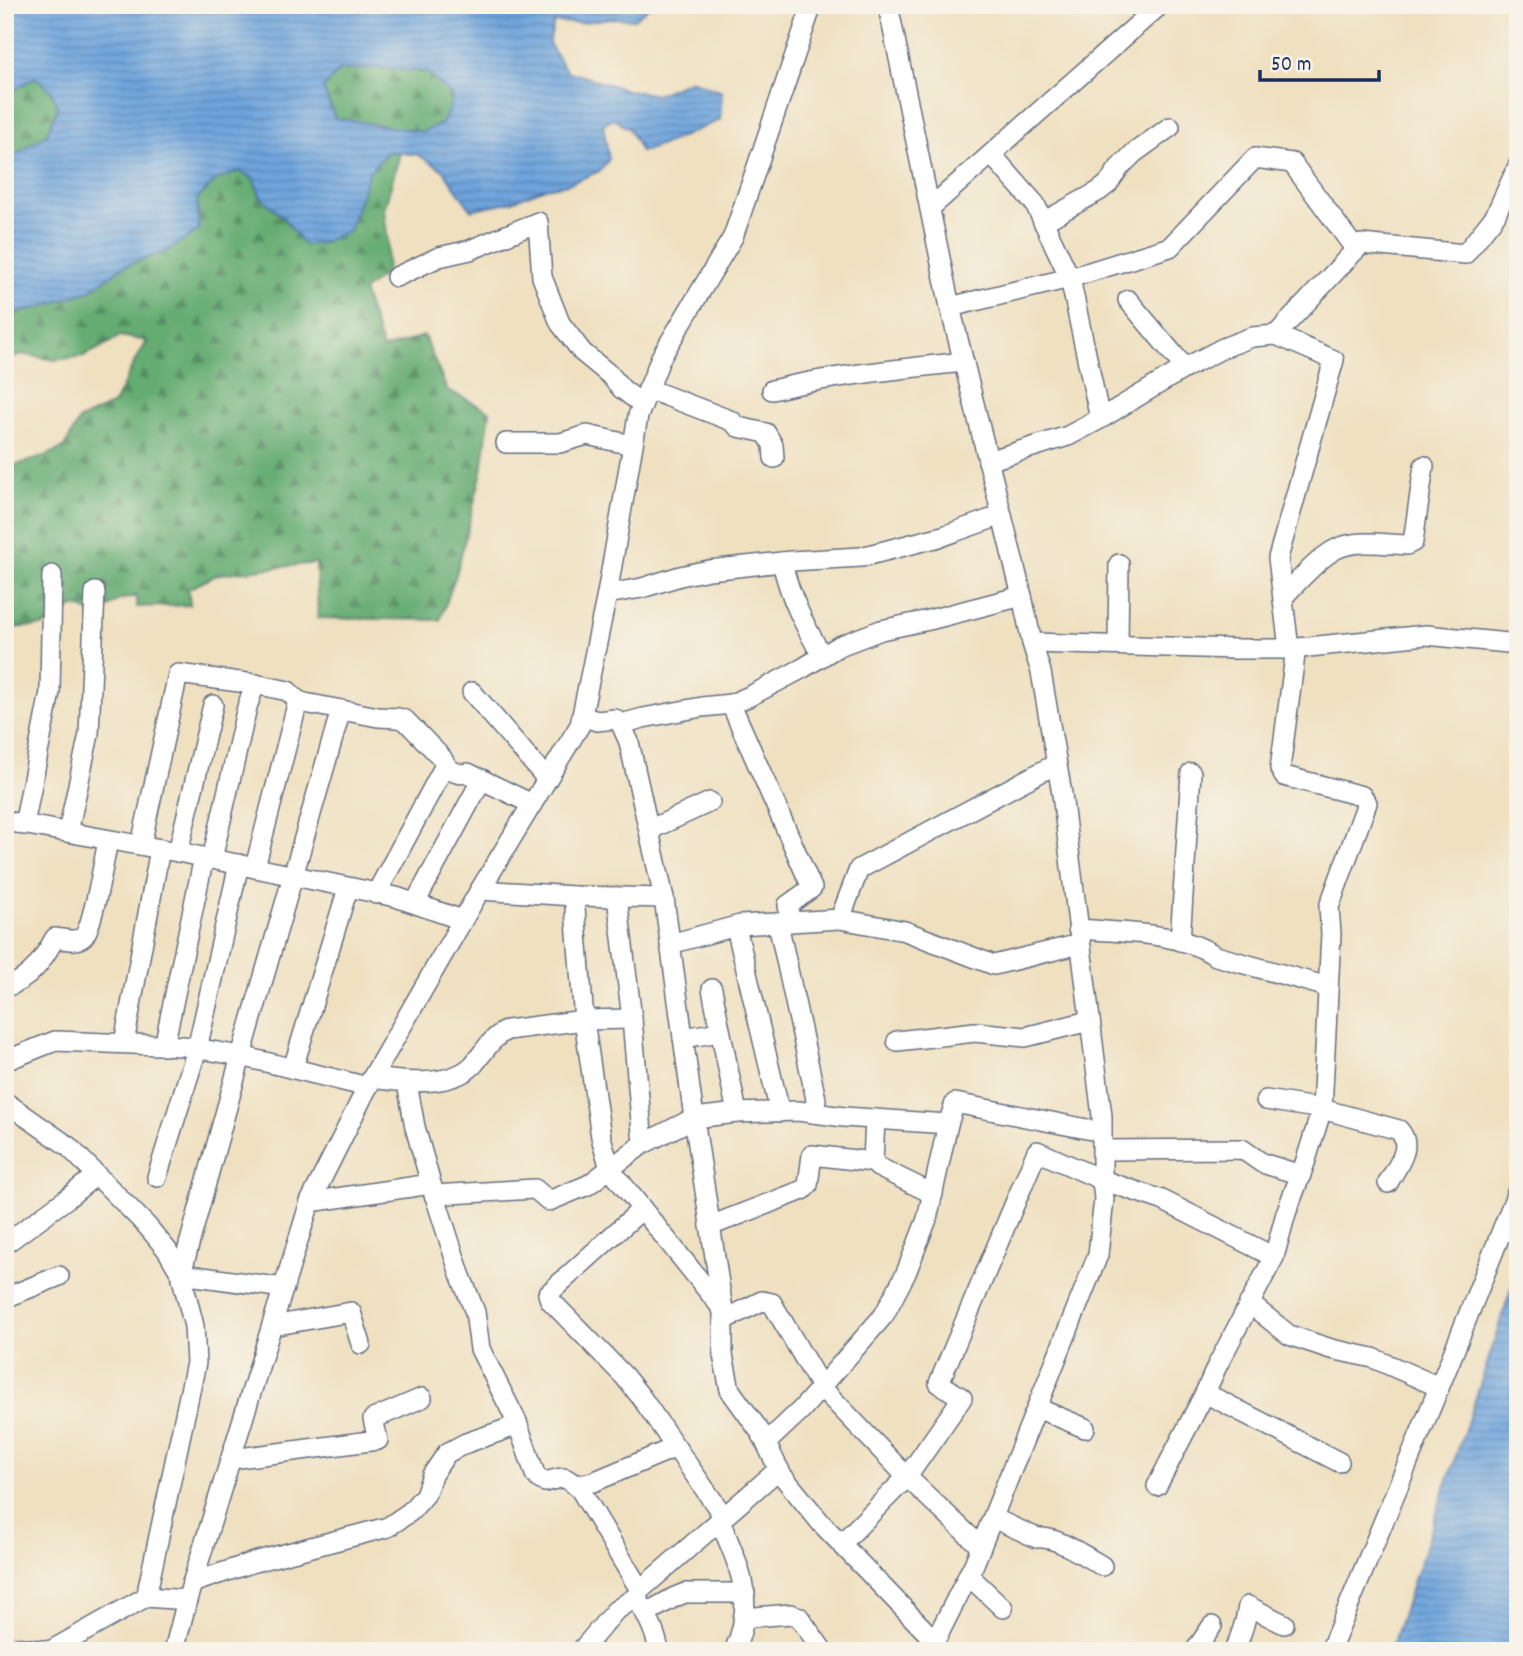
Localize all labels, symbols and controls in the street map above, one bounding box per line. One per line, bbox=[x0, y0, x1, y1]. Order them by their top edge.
scale bar bbox=[1260, 38, 1380, 82]
text: 50 m bbox=[1271, 51, 1311, 81]

